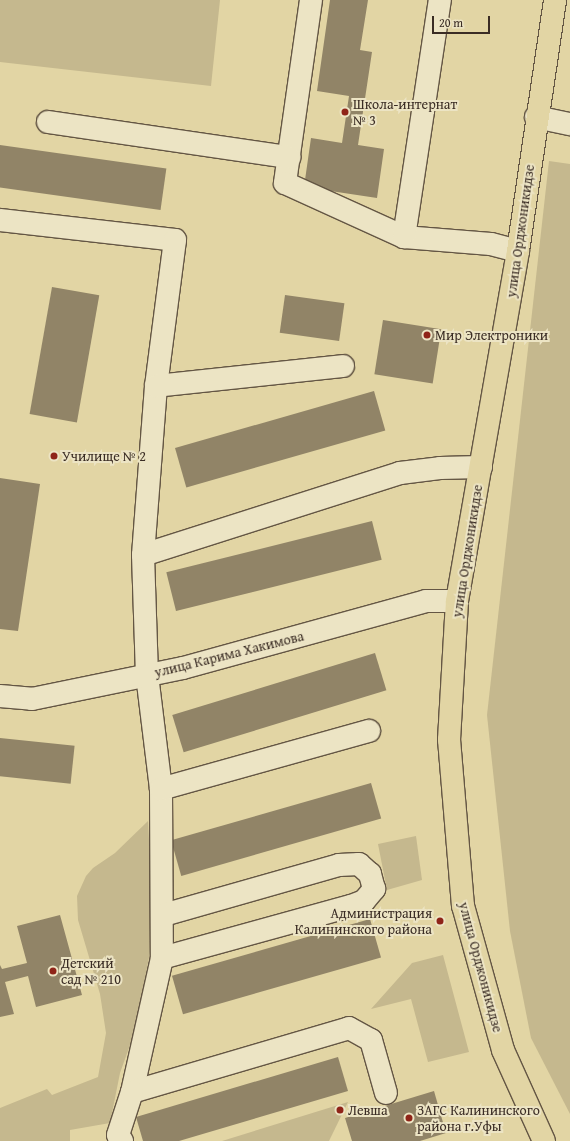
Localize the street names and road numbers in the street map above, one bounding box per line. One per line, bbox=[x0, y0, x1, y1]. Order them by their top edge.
street label: улица Орджоникидзе bbox=[502, 163, 538, 299]
street label: улица Орджоникидзе bbox=[448, 483, 486, 619]
street label: улица Карима Хакимова bbox=[153, 627, 305, 681]
street label: улица Орджоникидзе bbox=[456, 900, 506, 1034]

